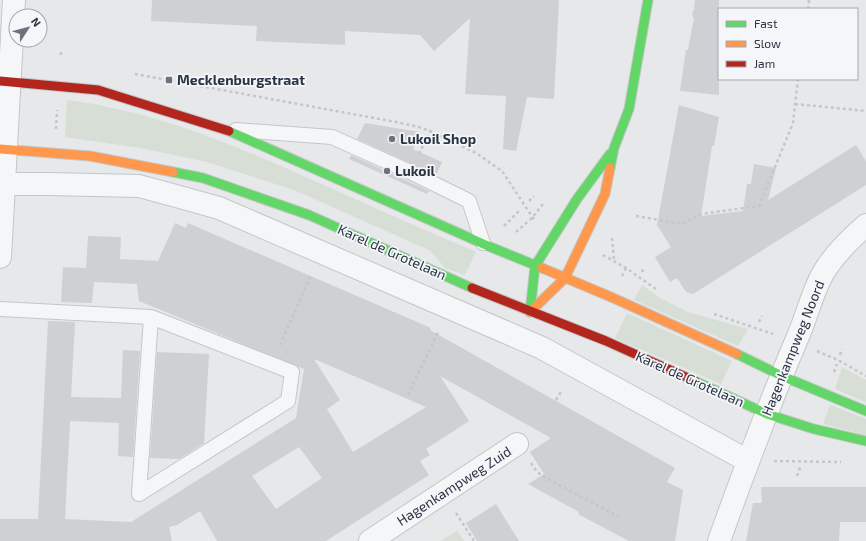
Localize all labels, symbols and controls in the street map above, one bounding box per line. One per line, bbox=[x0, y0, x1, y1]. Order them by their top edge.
north arrow bbox=[8, 8, 48, 48]
legend bbox=[718, 8, 858, 80]
text: N bbox=[29, 15, 44, 29]
text: Fast bbox=[754, 16, 778, 30]
text: Slow bbox=[754, 36, 781, 50]
text: Jam bbox=[754, 56, 775, 70]
place label: Mecklenburgstraat bbox=[177, 71, 305, 88]
marker: Mecklenburgstraat bbox=[164, 75, 174, 85]
place label: Lukoil Shop bbox=[400, 130, 476, 147]
marker: Lukoil Shop bbox=[387, 134, 397, 144]
place label: Lukoil bbox=[395, 162, 435, 179]
marker: Lukoil bbox=[382, 166, 392, 176]
street label: Karel de Grotelaan bbox=[335, 220, 449, 283]
street label: Hagenkampweg Noord bbox=[758, 277, 828, 418]
street label: Karel de Grotelaan bbox=[633, 347, 747, 410]
street label: Hagenkampweg Zuid bbox=[393, 442, 514, 529]

